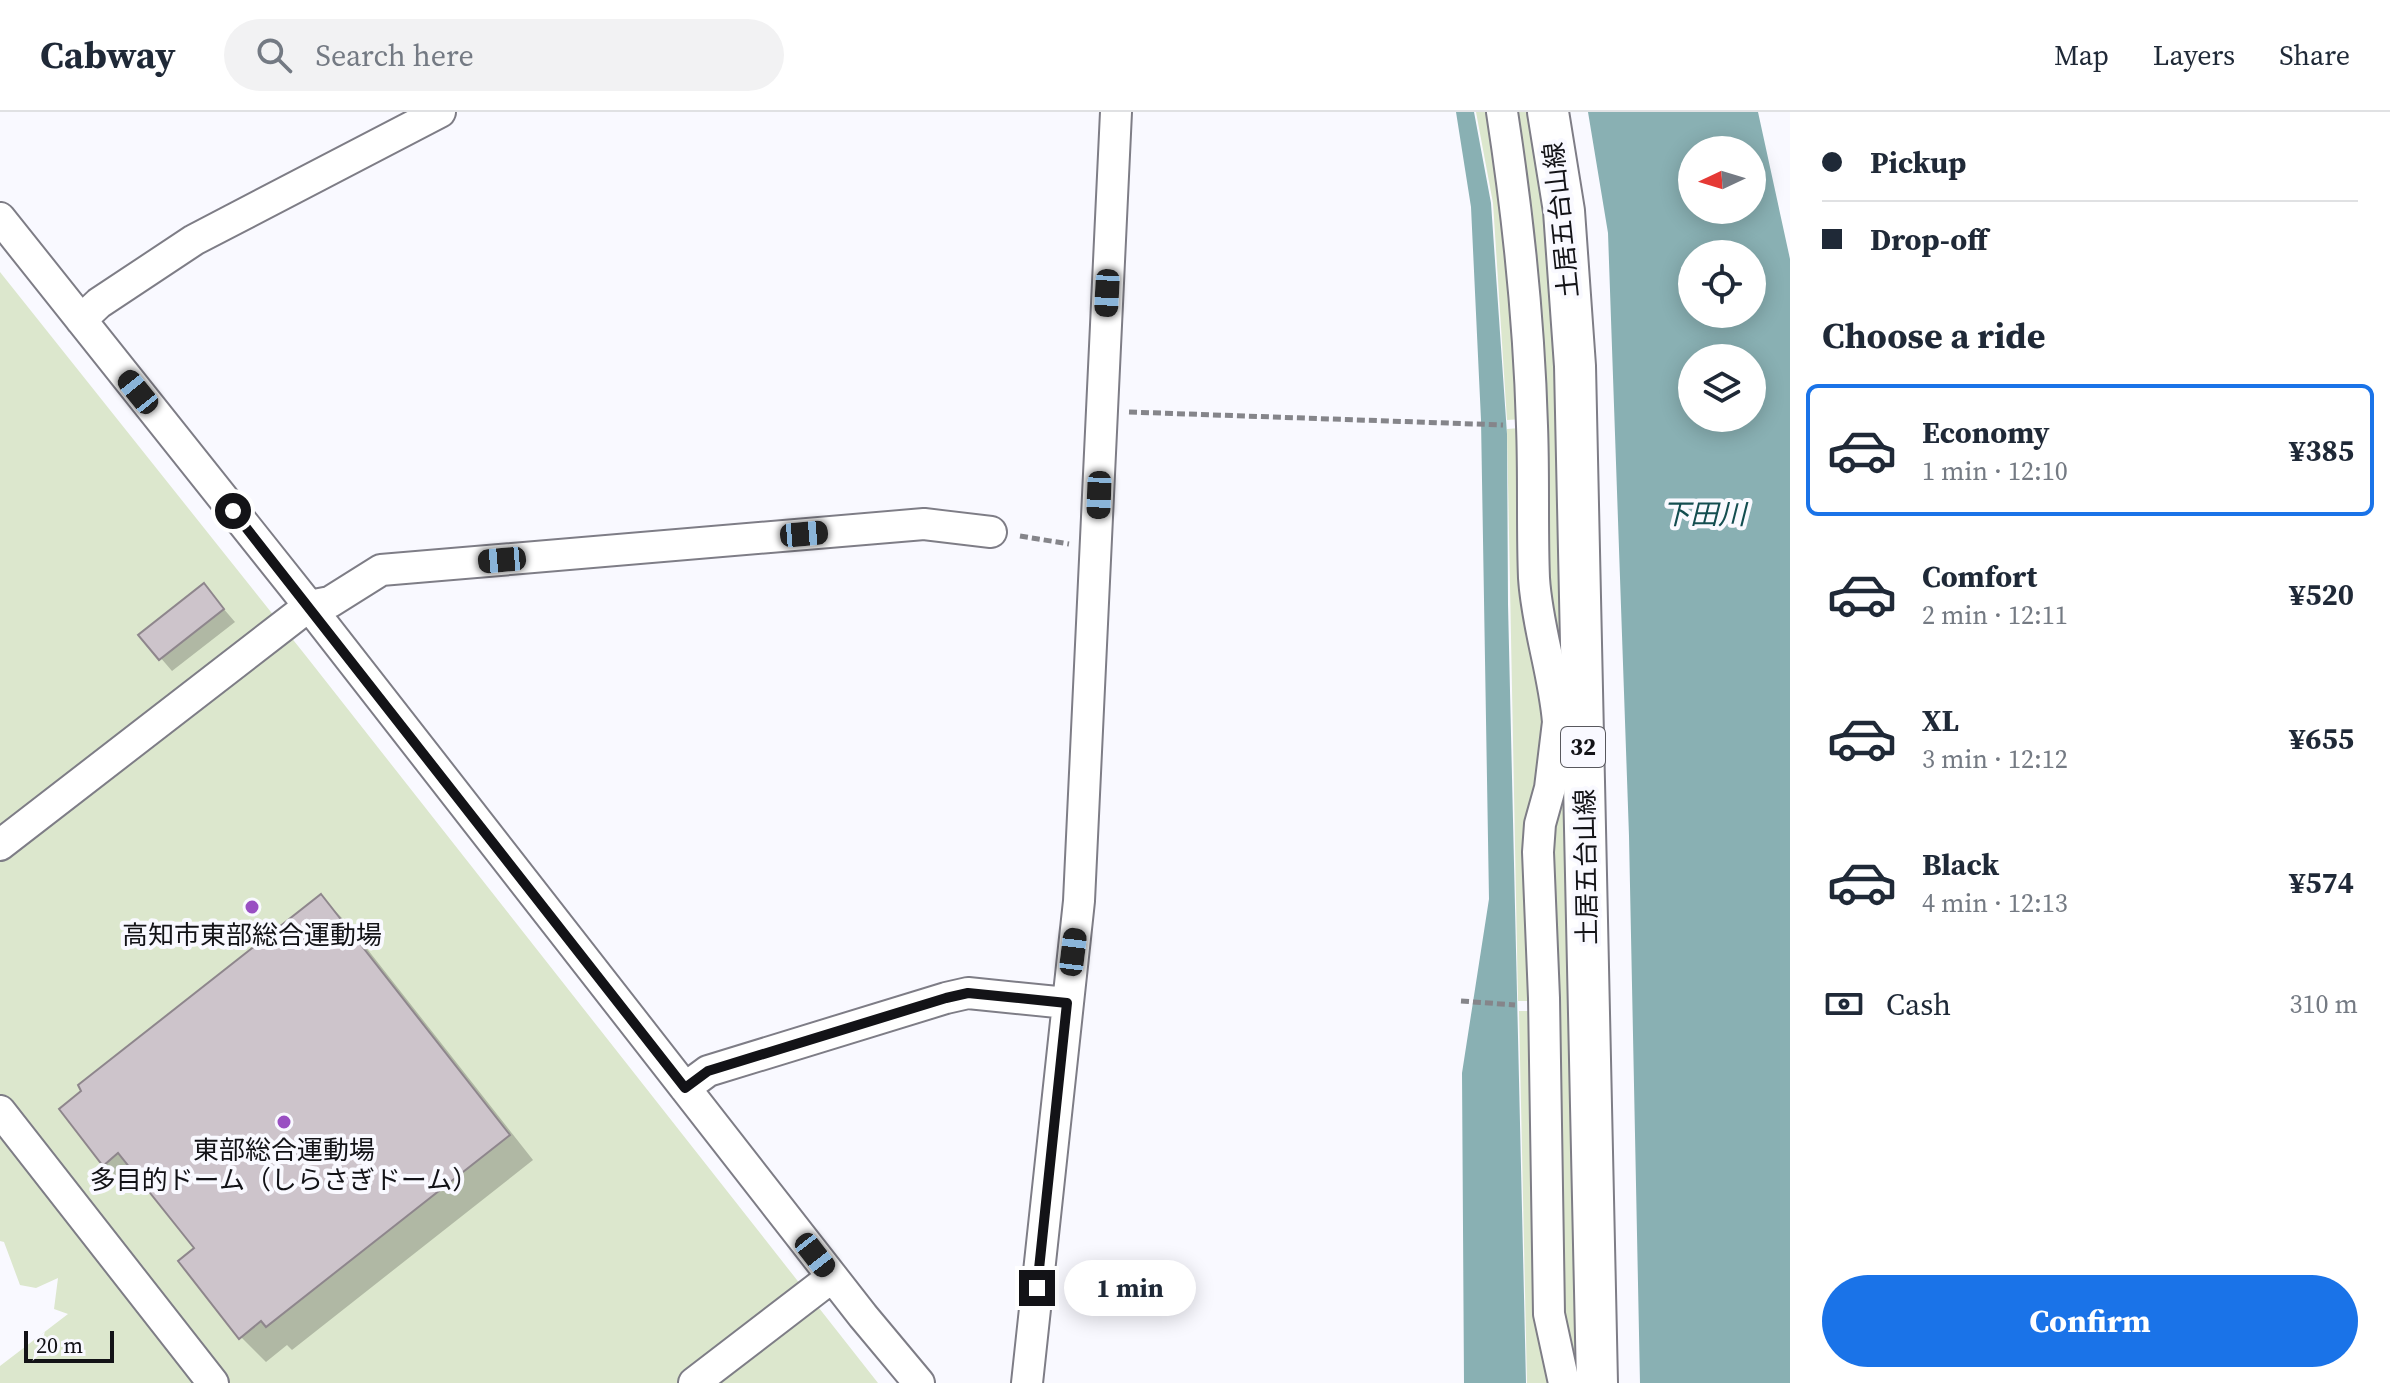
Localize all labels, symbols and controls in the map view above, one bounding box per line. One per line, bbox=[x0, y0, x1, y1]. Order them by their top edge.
search box bbox=[224, 19, 784, 91]
text: Cabway bbox=[40, 29, 176, 81]
icon: search bbox=[252, 33, 296, 77]
text: Search here bbox=[316, 35, 474, 76]
text: Map bbox=[2054, 36, 2109, 74]
text: Layers bbox=[2153, 36, 2235, 74]
text: Share bbox=[2279, 36, 2350, 74]
north arrow bbox=[1678, 136, 1766, 224]
map controls bbox=[1678, 136, 1766, 432]
street label: 土居五台山線 bbox=[1535, 141, 1587, 299]
text: Pickup bbox=[1870, 142, 1966, 183]
text: Drop-off bbox=[1870, 219, 1988, 260]
button: locate bbox=[1678, 240, 1766, 328]
car bbox=[1094, 268, 1120, 318]
text: Choose a ride bbox=[1822, 311, 2045, 360]
button: layers bbox=[1678, 344, 1766, 432]
car bbox=[114, 366, 162, 418]
text: Economy bbox=[1922, 412, 2050, 453]
icon: car bbox=[1826, 414, 1898, 486]
text: ¥385 bbox=[2289, 430, 2354, 471]
text: 1 min · 12:10 bbox=[1922, 453, 2068, 489]
car bbox=[1086, 471, 1112, 519]
route start bbox=[215, 493, 251, 529]
water label: 下田川 bbox=[1662, 495, 1749, 533]
car bbox=[779, 520, 829, 548]
car bbox=[477, 546, 527, 574]
text: Comfort bbox=[1922, 556, 2037, 597]
icon: car bbox=[1826, 558, 1898, 630]
text: ¥520 bbox=[2289, 574, 2354, 615]
text: 2 min · 12:11 bbox=[1922, 597, 2068, 633]
text: XL bbox=[1922, 700, 1959, 741]
icon: car bbox=[1826, 702, 1898, 774]
text: ¥655 bbox=[2289, 718, 2354, 759]
road number: 32 bbox=[1561, 727, 1605, 767]
text: 3 min · 12:12 bbox=[1922, 741, 2068, 777]
street label: 土居五台山線 bbox=[1567, 789, 1605, 945]
text: Black bbox=[1922, 844, 1999, 885]
icon: car bbox=[1826, 846, 1898, 918]
text: ¥574 bbox=[2289, 862, 2354, 903]
text: 4 min · 12:13 bbox=[1922, 885, 2068, 921]
marker: 高知市東部総合運動場 bbox=[243, 898, 261, 916]
place label: 高知市東部総合運動場 bbox=[122, 917, 382, 953]
car bbox=[1058, 927, 1088, 977]
icon: cash bbox=[1822, 982, 1866, 1026]
text: Cash bbox=[1886, 984, 1951, 1025]
text: 310 m bbox=[2290, 986, 2358, 1022]
marker: 東部総合運動場 多目的ドーム（しらさぎドーム） bbox=[275, 1113, 293, 1131]
place label: 東部総合運動場 多目的ドーム（しらさぎドーム） bbox=[90, 1132, 478, 1198]
car bbox=[791, 1229, 839, 1281]
callout: 1 min bbox=[1065, 1260, 1197, 1316]
route end bbox=[1019, 1270, 1055, 1306]
text: 1 min bbox=[1096, 1270, 1164, 1306]
button: Confirm bbox=[1822, 1275, 2358, 1367]
scale bar bbox=[24, 1327, 114, 1363]
text: 20 m bbox=[36, 1330, 83, 1360]

